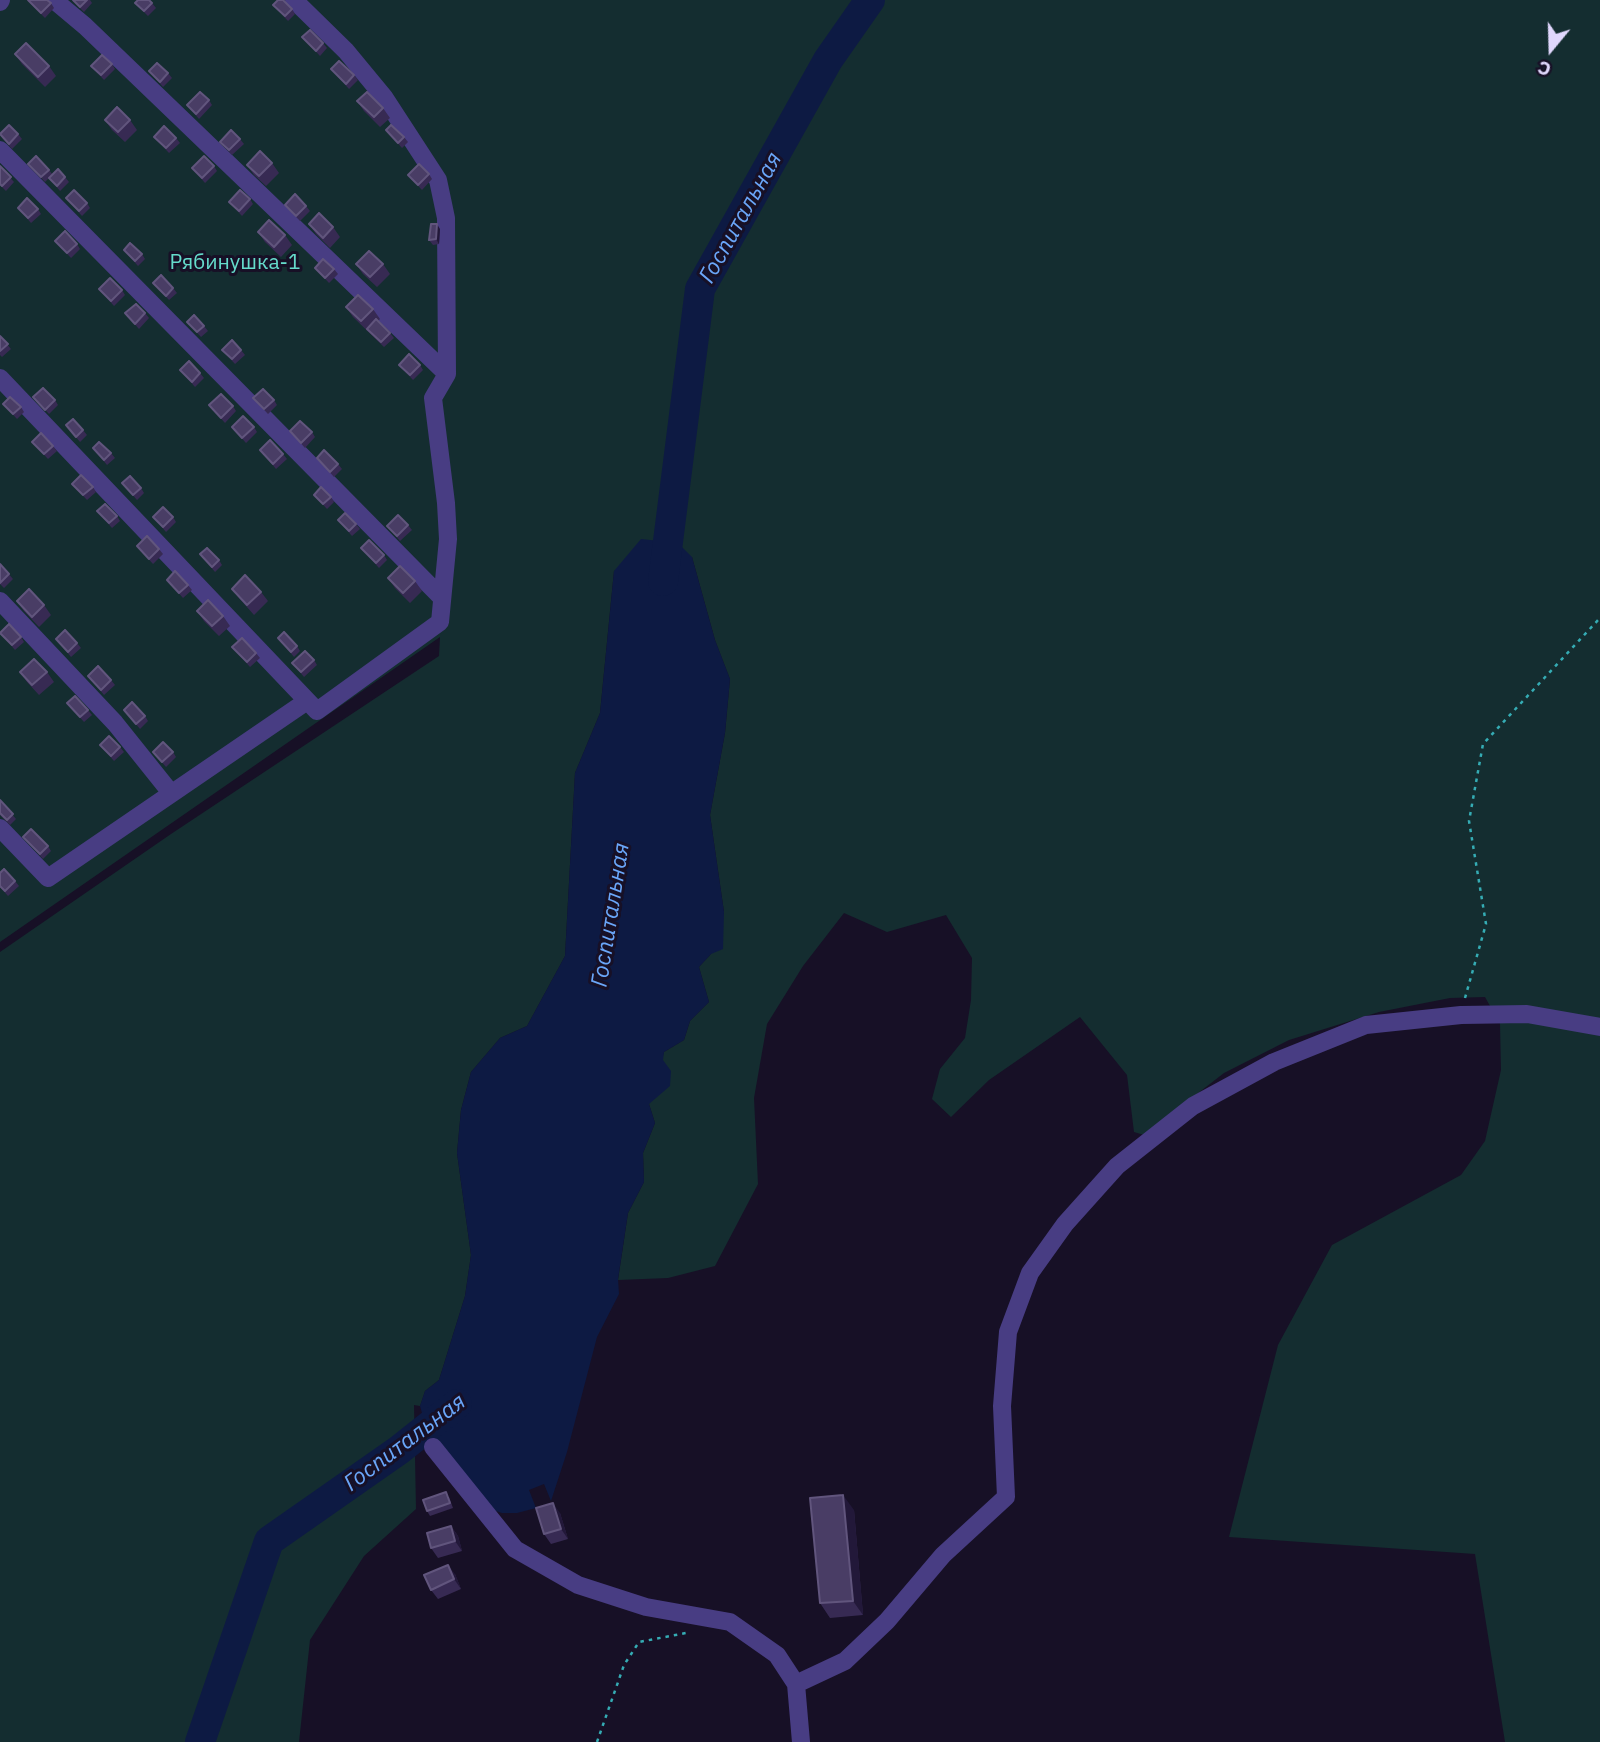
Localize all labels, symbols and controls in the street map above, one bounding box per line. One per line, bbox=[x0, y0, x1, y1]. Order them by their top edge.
north arrow bbox=[1516, 14, 1586, 84]
text: С bbox=[1534, 55, 1554, 82]
water label: Госпитальная bbox=[694, 148, 788, 288]
park label: Рябинушка-1 bbox=[170, 250, 300, 276]
water label: Госпитальная bbox=[586, 841, 636, 989]
water label: Госпитальная bbox=[339, 1388, 471, 1498]

